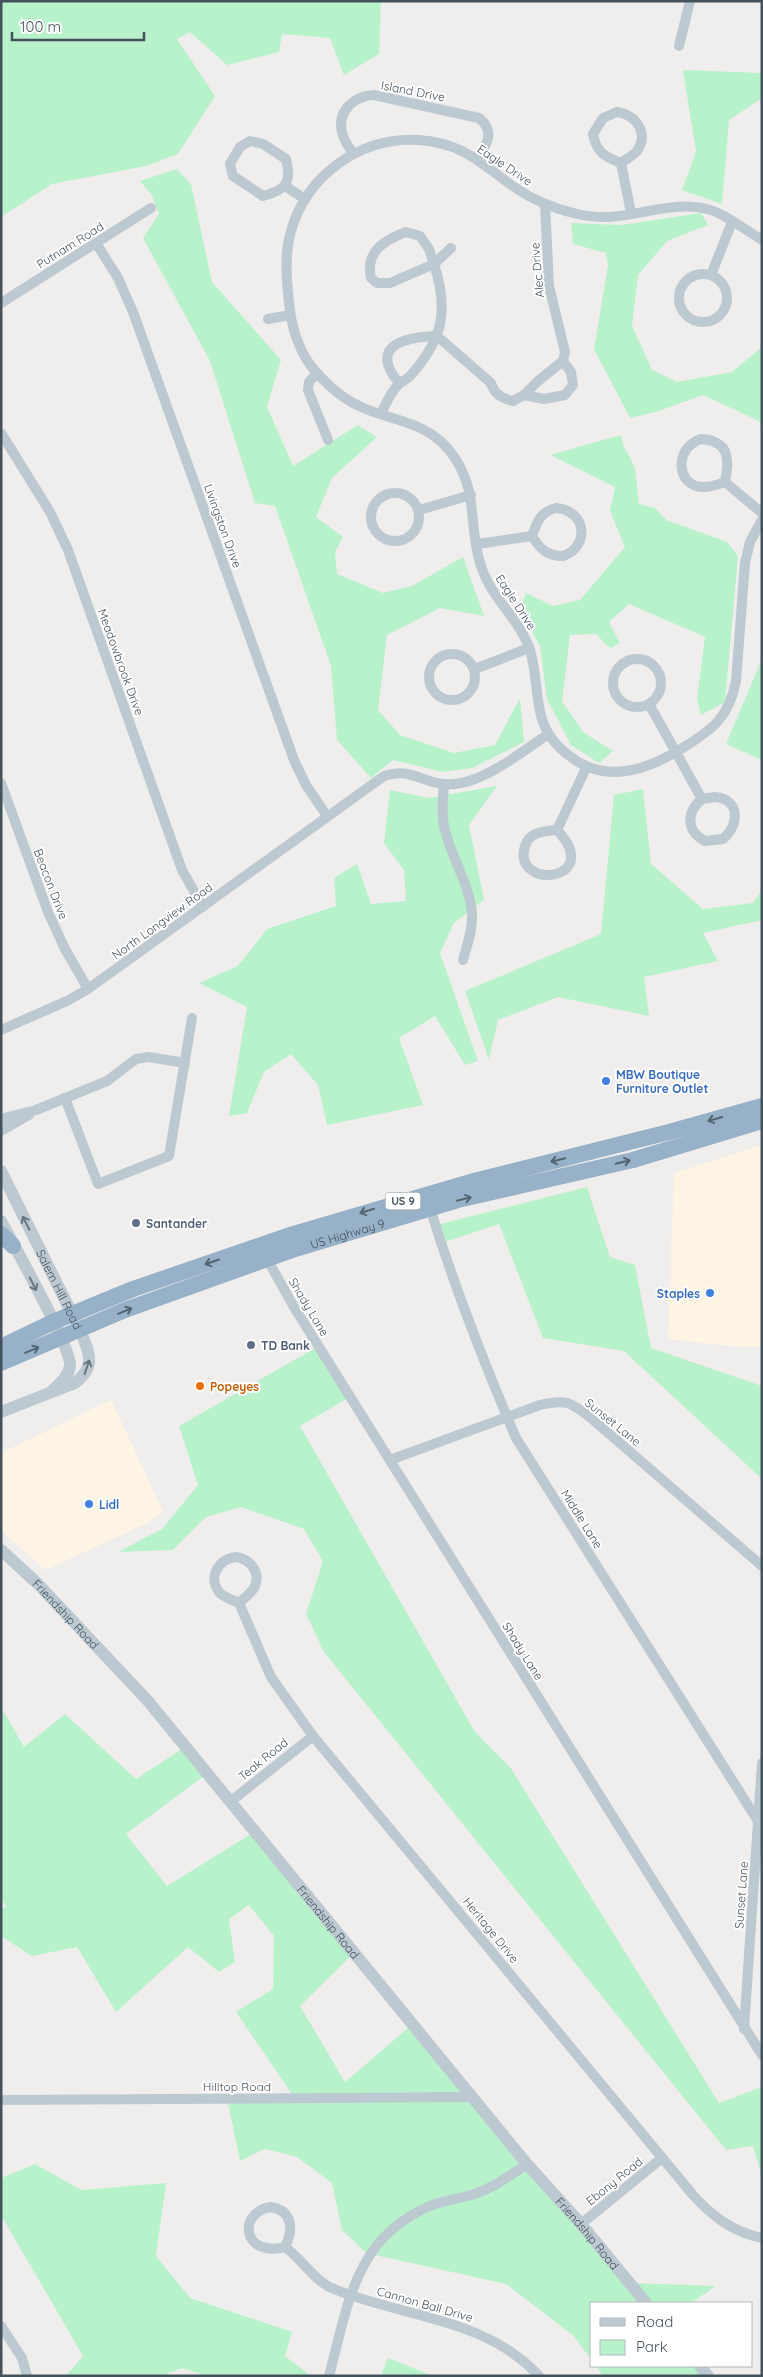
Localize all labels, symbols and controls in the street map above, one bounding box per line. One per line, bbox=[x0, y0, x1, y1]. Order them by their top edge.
scale bar bbox=[12, 10, 145, 42]
text: 100 m bbox=[20, 17, 61, 36]
street label: Island Drive bbox=[380, 77, 447, 105]
street label: Eagle Drive bbox=[475, 141, 536, 189]
street label: Putnam Road bbox=[34, 218, 106, 272]
street label: Alec Drive bbox=[527, 241, 547, 298]
street label: Livingston Drive bbox=[201, 482, 245, 570]
street label: Eagle Drive bbox=[493, 571, 540, 633]
street label: Meadowbrook Drive bbox=[95, 607, 147, 718]
street label: Beacon Drive bbox=[31, 847, 71, 922]
street label: North Longview Road bbox=[109, 879, 215, 963]
place label: MBW Boutique Furniture Outlet bbox=[616, 1067, 708, 1096]
marker: MBW Boutique Furniture Outlet bbox=[600, 1075, 612, 1087]
one-way arrow bbox=[707, 1115, 723, 1125]
one-way arrow bbox=[550, 1156, 566, 1165]
one-way arrow bbox=[614, 1157, 630, 1166]
road number: US 9 bbox=[386, 1192, 420, 1210]
one-way arrow bbox=[456, 1194, 472, 1203]
one-way arrow bbox=[359, 1207, 375, 1217]
street label: US Highway 9 bbox=[308, 1215, 387, 1252]
one-way arrow bbox=[21, 1216, 31, 1231]
place label: Santander bbox=[146, 1216, 207, 1231]
marker: Santander bbox=[130, 1217, 142, 1229]
street label: Salem Hill Road bbox=[34, 1247, 86, 1332]
one-way arrow bbox=[205, 1258, 221, 1267]
street label: Shady Lane bbox=[286, 1275, 332, 1339]
one-way arrow bbox=[28, 1276, 38, 1291]
place label: Staples bbox=[657, 1286, 700, 1301]
marker: Staples bbox=[704, 1287, 716, 1299]
one-way arrow bbox=[117, 1305, 132, 1315]
place label: TD Bank bbox=[261, 1338, 310, 1353]
marker: TD Bank bbox=[245, 1339, 257, 1351]
one-way arrow bbox=[24, 1345, 39, 1355]
one-way arrow bbox=[83, 1360, 92, 1375]
place label: Popeyes bbox=[210, 1379, 259, 1394]
marker: Popeyes bbox=[194, 1380, 206, 1392]
street label: Sunset Lane bbox=[582, 1395, 644, 1449]
street label: Middle Lane bbox=[558, 1487, 606, 1552]
place label: Lidl bbox=[99, 1497, 119, 1512]
marker: Lidl bbox=[83, 1498, 95, 1510]
street label: Friendship Road bbox=[30, 1576, 102, 1652]
street label: Shady Lane bbox=[499, 1619, 547, 1683]
street label: Teak Road bbox=[235, 1734, 291, 1784]
street label: Sunset Lane bbox=[731, 1861, 751, 1929]
street label: Friendship Road bbox=[294, 1882, 363, 1961]
street label: Heritage Drive bbox=[460, 1894, 522, 1966]
street label: Hilltop Road bbox=[203, 2079, 271, 2094]
street label: Ebony Road bbox=[583, 2154, 645, 2208]
street label: Friendship Road bbox=[553, 2194, 623, 2272]
street label: Cannon Ball Drive bbox=[375, 2283, 475, 2325]
legend bbox=[590, 2302, 753, 2367]
text: Road bbox=[636, 2312, 673, 2331]
text: Park bbox=[636, 2337, 668, 2356]

